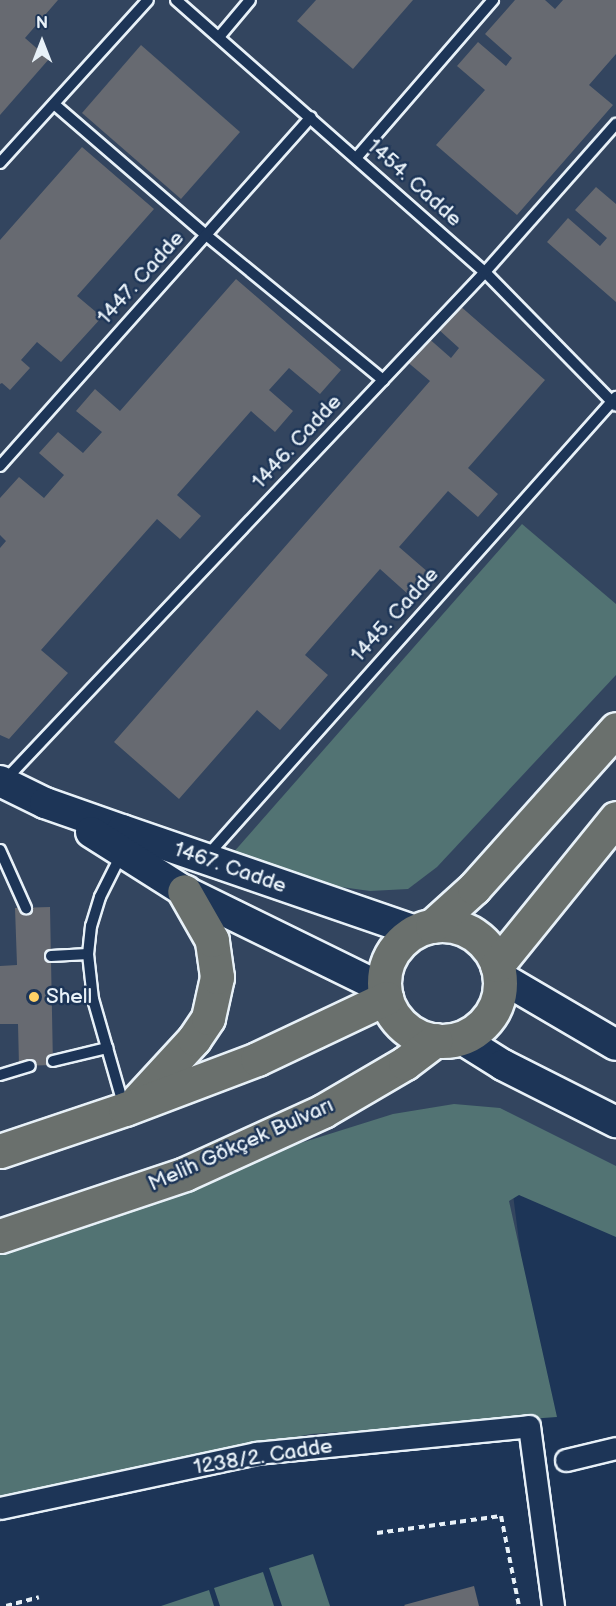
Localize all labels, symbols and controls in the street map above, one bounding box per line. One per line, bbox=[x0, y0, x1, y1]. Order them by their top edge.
north arrow bbox=[12, 12, 72, 72]
text: N bbox=[36, 14, 48, 33]
street label: 1454. Cadde bbox=[361, 134, 467, 232]
street label: 1447. Cadde bbox=[92, 226, 190, 330]
street label: 1446. Cadde bbox=[247, 390, 347, 494]
street label: 1445. Cadde bbox=[346, 562, 444, 668]
street label: 1467. Cadde bbox=[170, 837, 290, 899]
place label: Shell bbox=[46, 984, 92, 1010]
marker: Shell bbox=[27, 990, 41, 1004]
street label: Melih Gökçek Bulvarı bbox=[145, 1093, 337, 1197]
street label: 1238/2. Cadde bbox=[192, 1434, 334, 1480]

